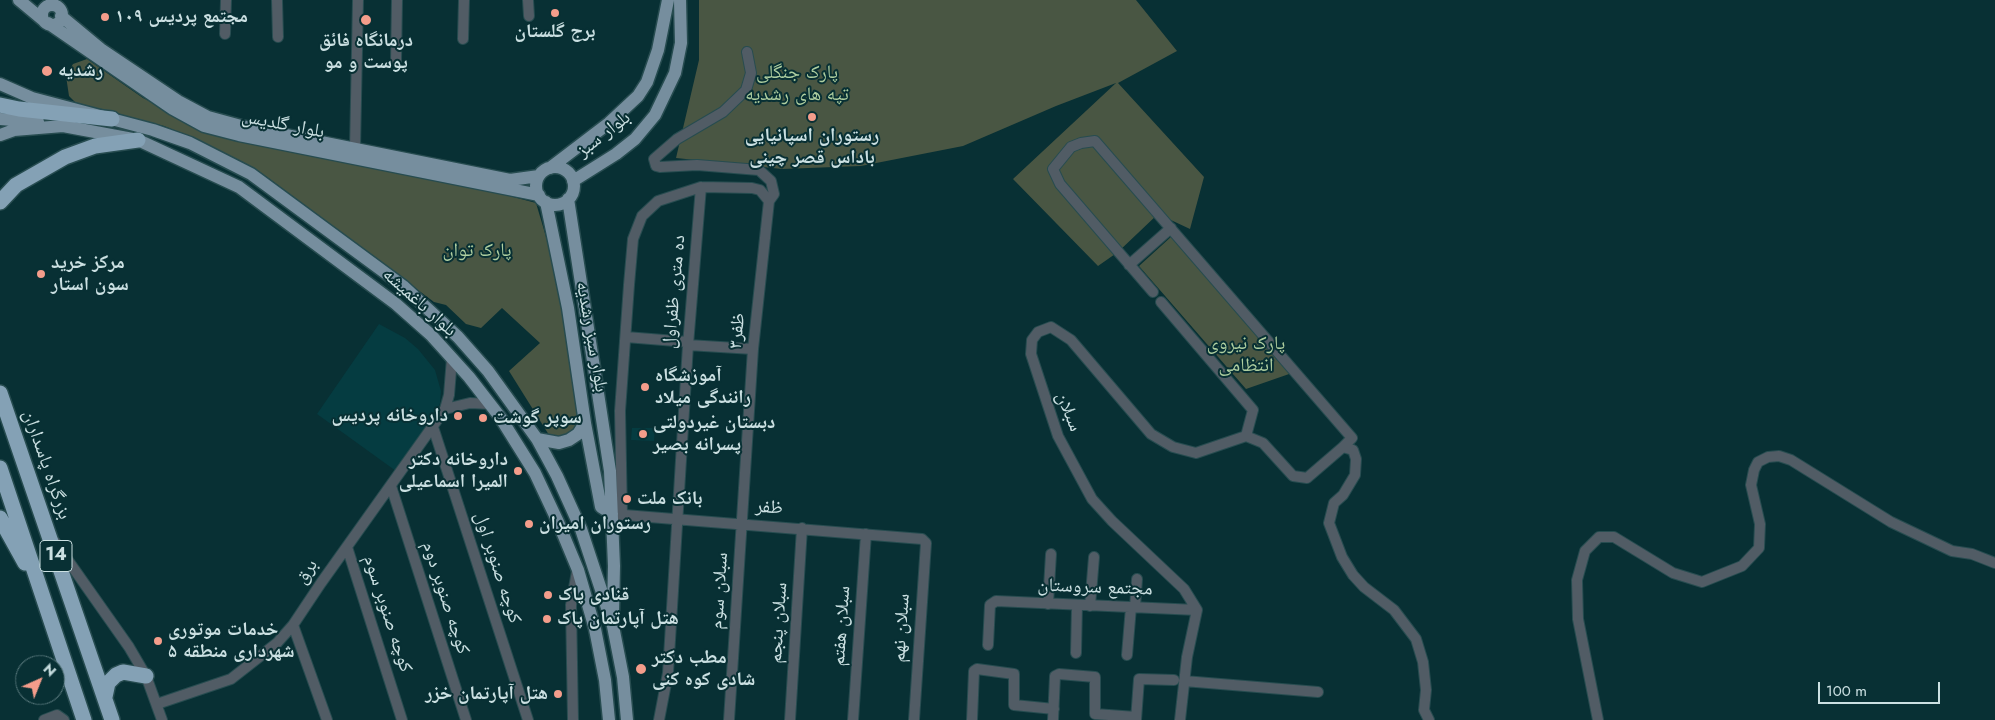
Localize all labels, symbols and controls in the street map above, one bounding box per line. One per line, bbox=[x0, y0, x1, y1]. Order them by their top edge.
place label: مجتمع پردیس ۱۰۹ bbox=[115, 6, 248, 28]
marker: برج گلستان bbox=[549, 7, 561, 19]
marker: مجتمع پردیس ۱۰۹ bbox=[99, 11, 111, 23]
marker: درمانگاه فائق پوست و مو bbox=[359, 13, 373, 27]
place label: برج گلستان bbox=[515, 21, 595, 43]
place label: درمانگاه فائق پوست و مو bbox=[319, 30, 413, 74]
place label: رشدیه bbox=[58, 60, 103, 82]
park label: پارک جنگلی تپه های رشدیه bbox=[745, 62, 849, 106]
marker: رشدیه bbox=[40, 64, 54, 78]
street label: بلوار گلدیس bbox=[240, 106, 326, 144]
street label: بلوار سبز bbox=[573, 107, 635, 163]
marker: رستوران اسپانیایی باداس قصر چینی bbox=[806, 111, 818, 123]
place label: رستوران اسپانیایی باداس قصر چینی bbox=[745, 125, 879, 169]
street label: ده متری ظفراول bbox=[659, 234, 691, 350]
park label: پارک توان bbox=[442, 240, 512, 262]
place label: مرکز خرید سون استار bbox=[51, 252, 129, 296]
street label: بلوار باغمیشه bbox=[377, 264, 461, 342]
marker: مرکز خرید سون استار bbox=[35, 268, 47, 280]
street label: بلوار سبز رشدیه bbox=[570, 280, 612, 394]
street label: ظفر۳ bbox=[725, 312, 751, 350]
park label: پارک نیروی انتظامی bbox=[1207, 333, 1285, 377]
place label: آموزشگاه رانندگی میلاد bbox=[655, 365, 751, 409]
marker: آموزشگاه رانندگی میلاد bbox=[639, 381, 651, 393]
street label: سبلان bbox=[1050, 389, 1086, 435]
place label: داروخانه پردیس bbox=[332, 405, 448, 427]
street label: بزرگراه پاسداران bbox=[17, 407, 75, 523]
place label: سوپر گوشت bbox=[493, 407, 582, 429]
marker: داروخانه پردیس bbox=[452, 410, 464, 422]
marker: سوپر گوشت bbox=[477, 412, 489, 424]
place label: دبستان غیردولتی پسرانه بصیر bbox=[653, 412, 775, 456]
marker: دبستان غیردولتی پسرانه بصیر bbox=[637, 428, 649, 440]
place label: داروخانه دکتر المیرا اسماعیلی bbox=[399, 449, 508, 493]
marker: داروخانه دکتر المیرا اسماعیلی bbox=[512, 465, 524, 477]
place label: بانک ملت bbox=[637, 488, 702, 510]
marker: بانک ملت bbox=[621, 493, 633, 505]
street label: ظفر bbox=[754, 496, 784, 520]
street label: کوچه صنوبر اول bbox=[468, 509, 526, 627]
place label: رستوران امیران bbox=[539, 513, 651, 535]
marker: رستوران امیران bbox=[523, 518, 535, 530]
street label: کوچه صنوبر دوم bbox=[416, 539, 474, 657]
road number: 14 bbox=[40, 540, 72, 572]
street label: سبلان سوم bbox=[706, 552, 734, 630]
street label: کوچه صنوبر سوم bbox=[357, 553, 417, 675]
street label: برق bbox=[291, 555, 323, 589]
street label: مجتمع سروستان bbox=[1037, 575, 1153, 601]
street label: سبلان پنجم bbox=[765, 582, 793, 664]
place label: قنادی پاک bbox=[558, 584, 629, 606]
street label: سبلان هفتم bbox=[828, 585, 856, 667]
marker: قنادی پاک bbox=[542, 589, 554, 601]
street label: سبلان نهم bbox=[888, 593, 916, 663]
place label: هتل آپارتمان پاک bbox=[557, 608, 679, 630]
marker: هتل آپارتمان پاک bbox=[541, 613, 553, 625]
place label: خدمات موتوری شهرداری منطقه ۵ bbox=[168, 619, 295, 663]
marker: خدمات موتوری شهرداری منطقه ۵ bbox=[152, 635, 164, 647]
place label: مطب دکتر شادی کوه کنی bbox=[652, 647, 755, 691]
north arrow bbox=[15, 655, 65, 705]
text: N bbox=[39, 659, 61, 681]
marker: مطب دکتر شادی کوه کنی bbox=[634, 662, 648, 676]
scale bar bbox=[1820, 672, 1942, 704]
text: 100 m bbox=[1826, 680, 1867, 702]
place label: هتل آپارتمان خزر bbox=[425, 683, 548, 705]
marker: هتل آپارتمان خزر bbox=[552, 688, 564, 700]

